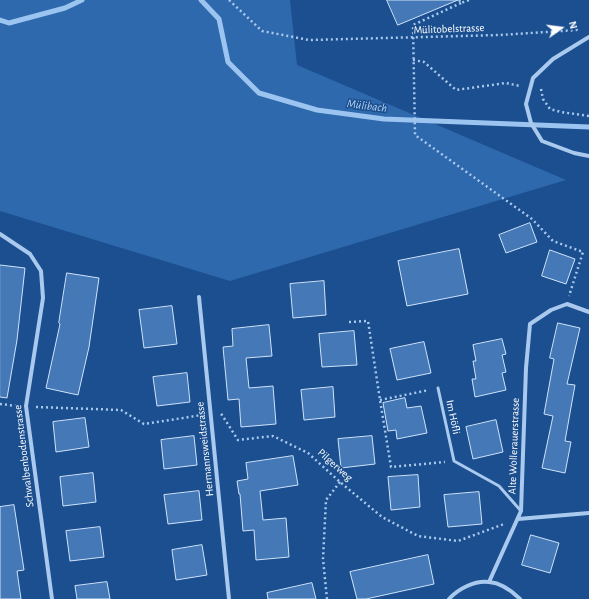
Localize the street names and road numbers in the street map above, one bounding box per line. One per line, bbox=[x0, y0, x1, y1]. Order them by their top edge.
street label: Mülitobelstrasse bbox=[413, 21, 485, 37]
street label: Alte Wollerauerstrasse bbox=[506, 397, 522, 495]
street label: Im Höfli bbox=[443, 399, 463, 435]
street label: Hermannsweidstrasse bbox=[193, 401, 217, 497]
street label: Schwalbenbodenstrasse bbox=[11, 404, 37, 508]
street label: Pilgerweg bbox=[315, 446, 355, 484]

